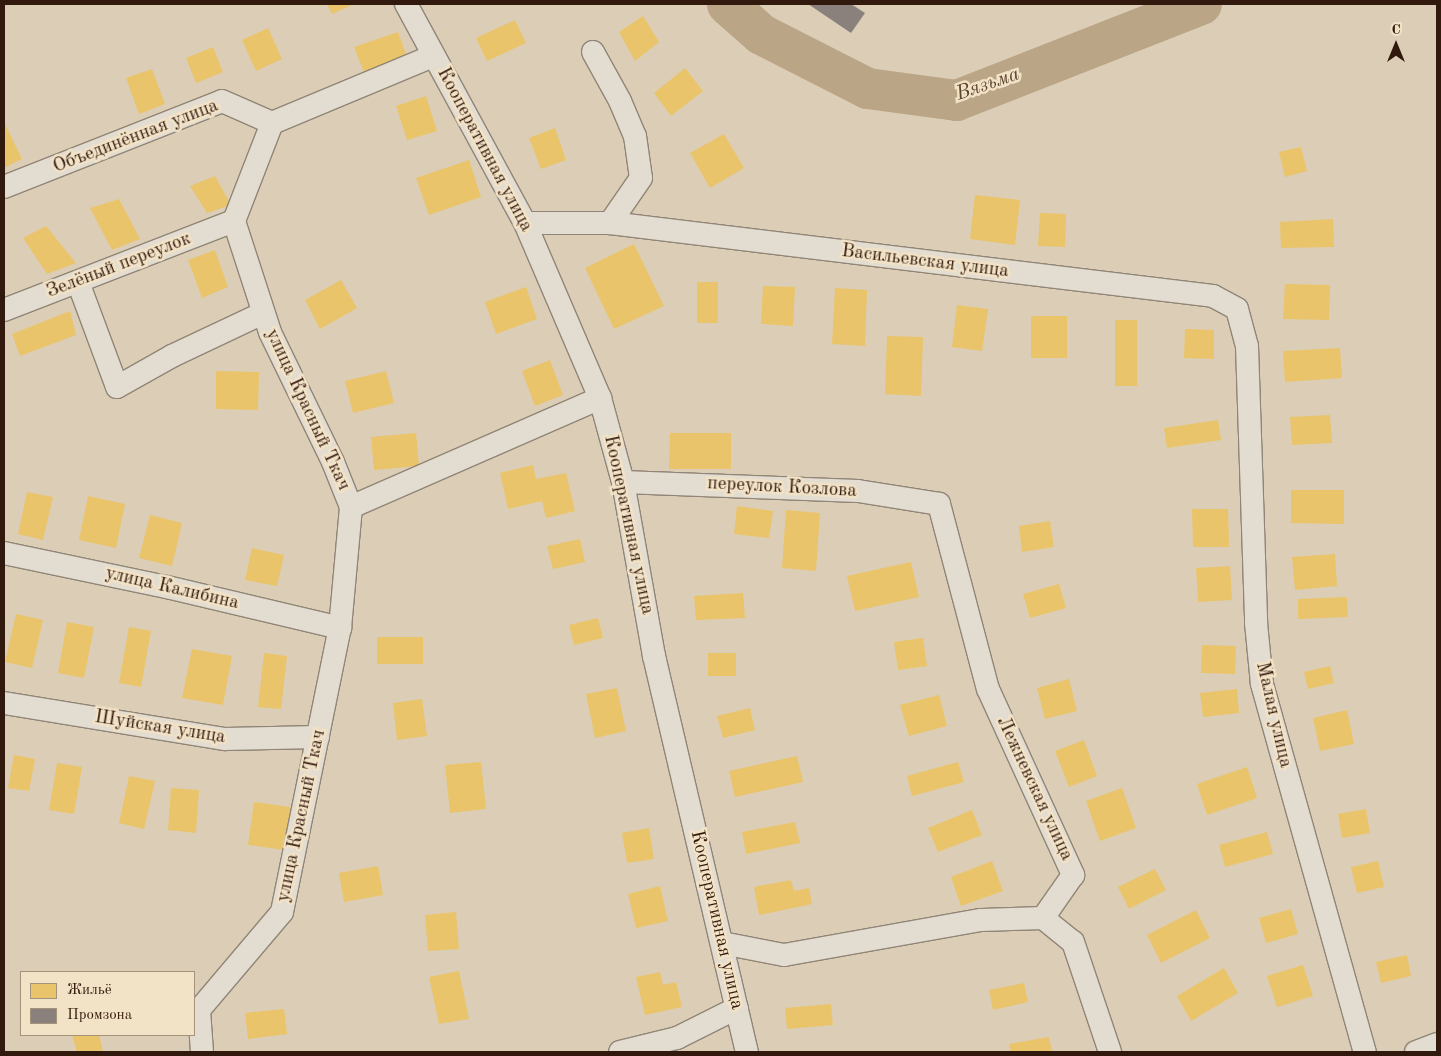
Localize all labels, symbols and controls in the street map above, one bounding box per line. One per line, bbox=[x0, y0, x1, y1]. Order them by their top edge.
north arrow bbox=[1371, 20, 1421, 70]
text: С bbox=[1391, 23, 1401, 37]
water label: Вязьма bbox=[953, 63, 1023, 107]
street label: Кооперативная улица bbox=[431, 64, 537, 236]
street label: Объединённая улица bbox=[50, 95, 222, 179]
street label: Зелёный переулок bbox=[44, 228, 194, 304]
street label: Васильевская улица bbox=[840, 240, 1010, 284]
street label: улица Красный Ткач bbox=[260, 326, 354, 494]
street label: Кооперативная улица bbox=[598, 433, 658, 617]
street label: переулок Козлова bbox=[707, 473, 857, 503]
street label: улица Калибина bbox=[103, 563, 241, 615]
street label: Малая улица bbox=[1250, 660, 1296, 770]
street label: Шуйская улица bbox=[93, 706, 227, 750]
street label: Лежневская улица bbox=[991, 713, 1077, 865]
street label: улица Красный Ткач bbox=[273, 728, 331, 904]
street label: Кооперативная улица bbox=[684, 828, 748, 1012]
legend bbox=[20, 971, 195, 1036]
text: Жильё bbox=[67, 983, 112, 998]
text: Промзона bbox=[67, 1008, 132, 1023]

